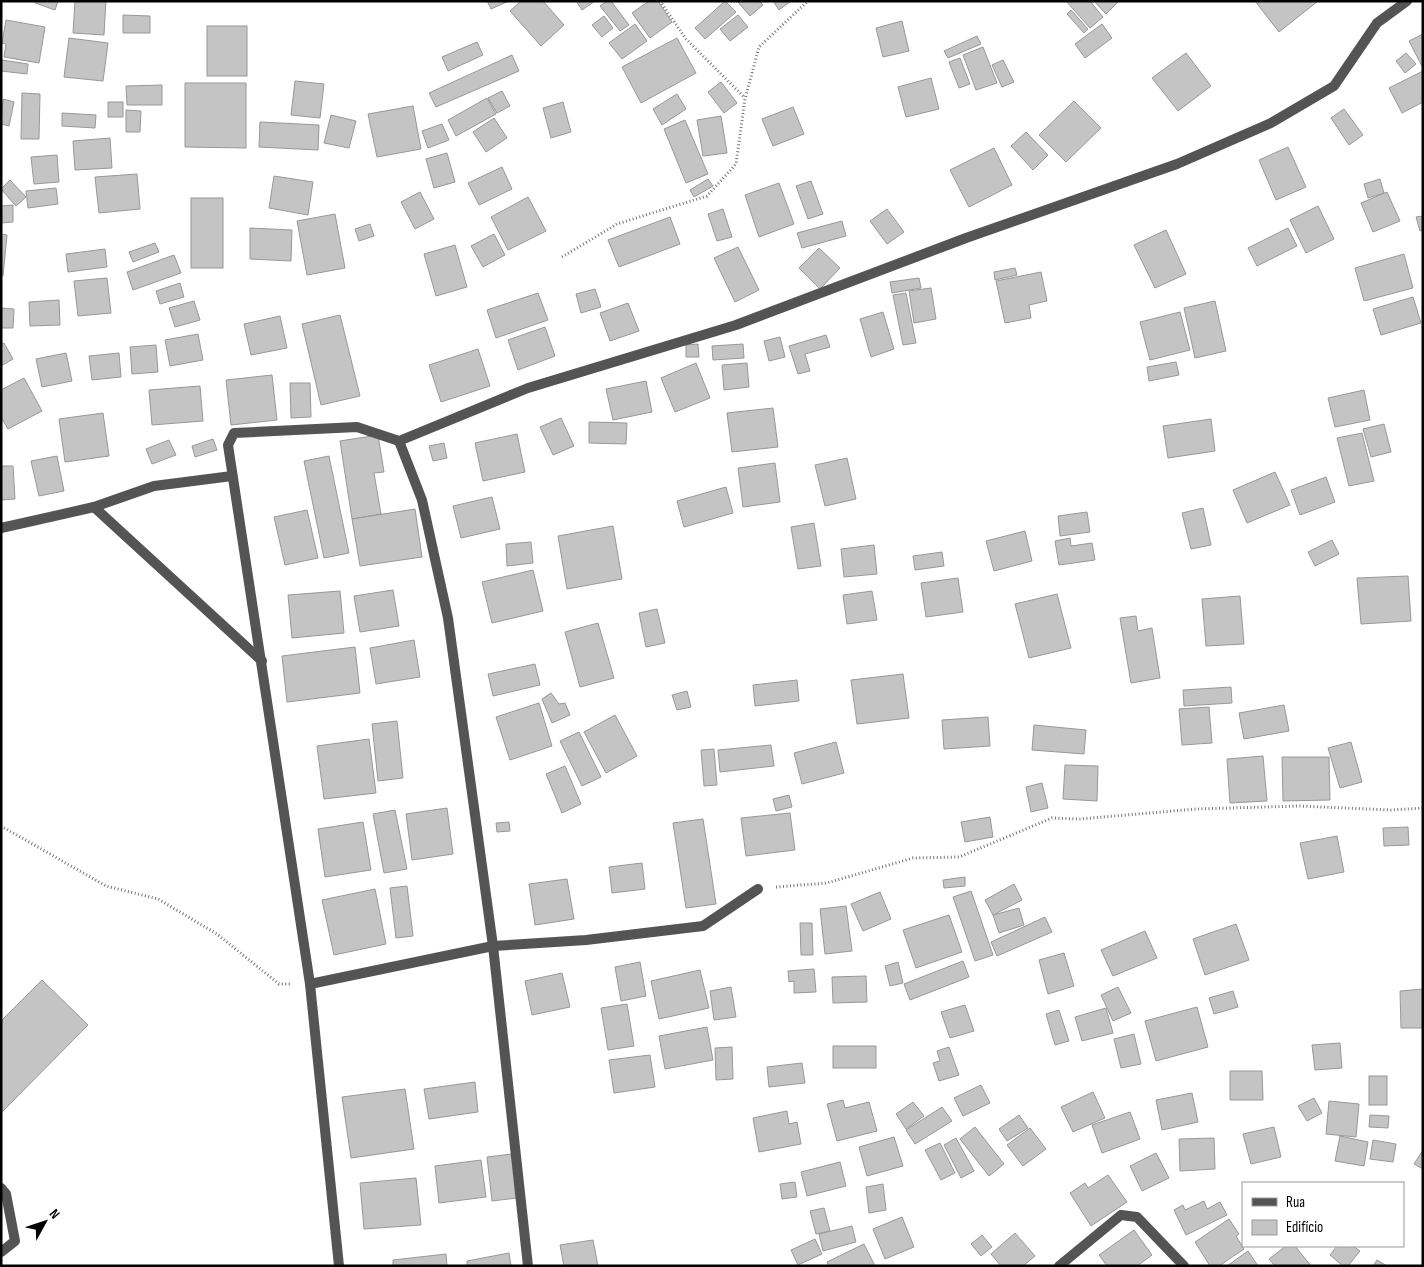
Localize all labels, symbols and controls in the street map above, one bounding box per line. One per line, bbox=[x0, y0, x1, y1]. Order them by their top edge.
legend bbox=[1242, 1182, 1404, 1247]
text: Rua bbox=[1286, 1193, 1305, 1212]
north arrow bbox=[20, 1197, 70, 1247]
text: N bbox=[46, 1206, 63, 1222]
text: Edifício bbox=[1286, 1218, 1323, 1237]

